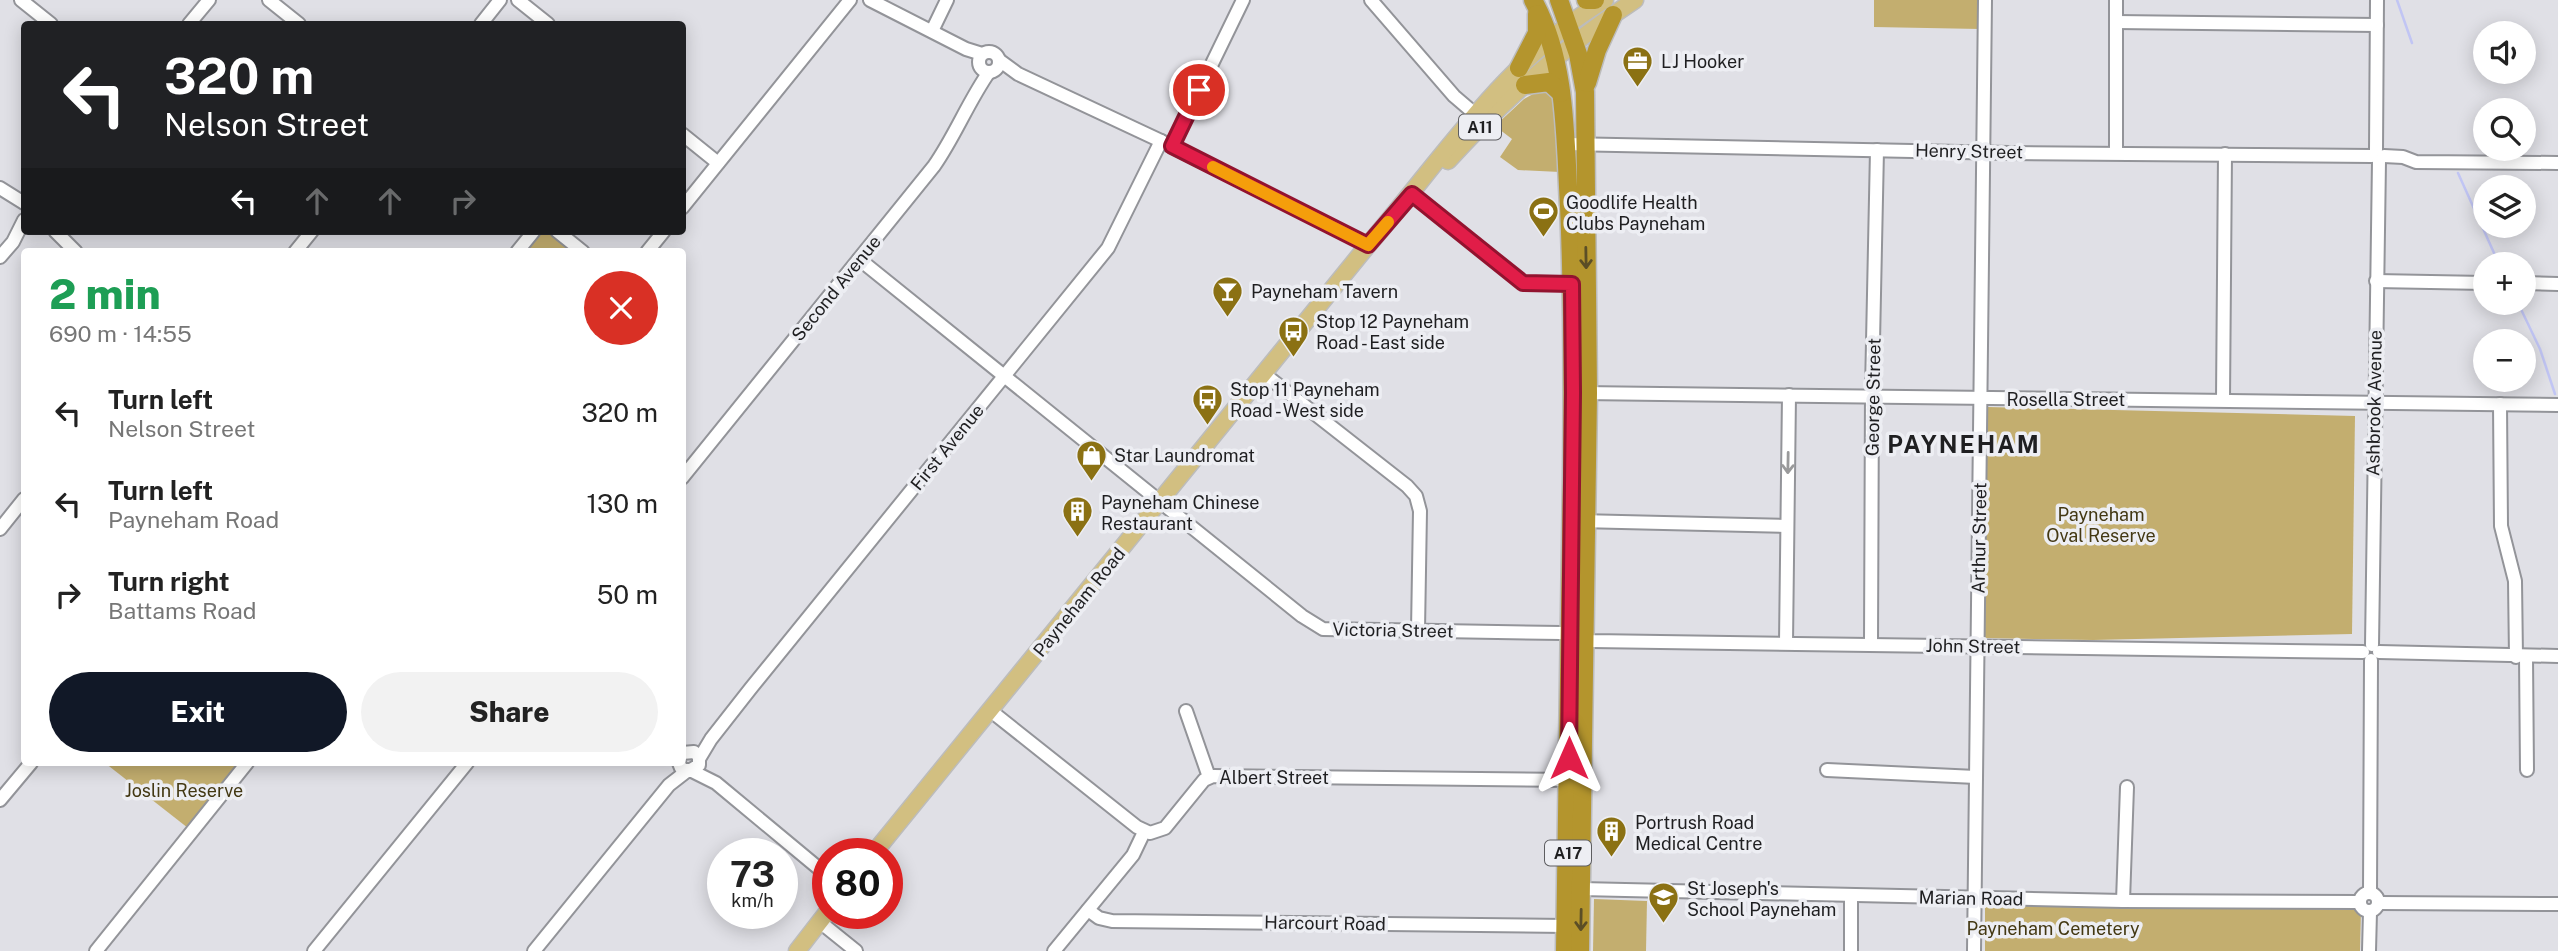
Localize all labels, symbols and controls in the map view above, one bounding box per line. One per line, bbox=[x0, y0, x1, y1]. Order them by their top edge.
map controls bbox=[2473, 21, 2536, 392]
button: sound bbox=[2473, 21, 2536, 84]
office icon: LJ Hooker bbox=[1621, 44, 1655, 88]
text: 320 m bbox=[164, 47, 314, 105]
icon: left bbox=[49, 49, 140, 140]
place label: LJ Hooker bbox=[1661, 51, 1744, 72]
pin bbox=[1169, 60, 1229, 120]
icon: arrive bbox=[1180, 71, 1218, 109]
button: search bbox=[2473, 98, 2536, 161]
text: Nelson Street bbox=[164, 106, 369, 143]
road number: A11 bbox=[1459, 114, 1501, 140]
street label: Henry Street bbox=[1915, 140, 2023, 162]
button: layers bbox=[2473, 175, 2536, 238]
icon: left bbox=[225, 182, 263, 220]
icon: ahead bbox=[298, 182, 336, 220]
icon: ahead bbox=[371, 182, 409, 220]
icon: right bbox=[444, 182, 482, 220]
place label: Goodlife Health Clubs Payneham bbox=[1566, 192, 1705, 234]
sports icon: Goodlife Health Clubs Payneham bbox=[1526, 195, 1560, 239]
street label: Second Avenue bbox=[787, 231, 885, 345]
one-way arrow bbox=[1579, 246, 1593, 269]
button: + bbox=[2473, 252, 2536, 315]
text: 2 min bbox=[49, 269, 161, 318]
button: close bbox=[584, 271, 658, 345]
bar icon: Payneham Tavern bbox=[1211, 274, 1245, 318]
place label: Payneham Tavern bbox=[1251, 281, 1398, 302]
place label: Stop 12 Payneham Road - East side bbox=[1316, 311, 1469, 353]
bus stop icon: Stop 12 Payneham Road - East side bbox=[1276, 314, 1310, 358]
text: 690 m · 14:55 bbox=[49, 320, 192, 347]
button: − bbox=[2473, 329, 2536, 392]
street label: Ashbrook Avenue bbox=[2362, 330, 2386, 476]
street label: George Street bbox=[1861, 338, 1885, 456]
place label: Stop 11 Payneham Road - West side bbox=[1230, 379, 1380, 421]
bus stop icon: Stop 11 Payneham Road - West side bbox=[1190, 382, 1224, 426]
text: Turn left bbox=[108, 384, 213, 415]
street label: Rosella Street bbox=[2007, 389, 2125, 410]
icon: left bbox=[49, 394, 87, 432]
text: 320 m bbox=[581, 397, 658, 428]
street label: First Avenue bbox=[906, 400, 988, 494]
text: Nelson Street bbox=[108, 415, 256, 442]
district label: PAYNEHAM bbox=[1887, 430, 2041, 458]
shop icon: Star Laundromat bbox=[1074, 438, 1108, 482]
place label: Star Laundromat bbox=[1114, 445, 1255, 466]
one-way arrow bbox=[1781, 452, 1795, 475]
text: Turn left bbox=[108, 475, 213, 506]
street label: Arthur Street bbox=[1968, 482, 1990, 594]
icon: left bbox=[49, 485, 87, 523]
text: 130 m bbox=[586, 488, 658, 519]
place label: Payneham Chinese Restaurant bbox=[1101, 492, 1260, 534]
building icon: Payneham Chinese Restaurant bbox=[1061, 495, 1095, 539]
park label: Payneham Oval Reserve bbox=[2046, 504, 2156, 546]
text: Payneham Road bbox=[108, 506, 279, 533]
street label: Payneham Road bbox=[1029, 543, 1129, 661]
text: Turn right bbox=[108, 566, 230, 597]
icon: right bbox=[49, 576, 87, 614]
text: 50 m bbox=[597, 579, 658, 610]
text: Battams Road bbox=[108, 597, 256, 624]
street label: Victoria Street bbox=[1332, 618, 1454, 642]
street label: John Street bbox=[1925, 635, 2021, 657]
button: Exit bbox=[49, 672, 347, 752]
button: Share bbox=[361, 672, 658, 752]
position arrow bbox=[1532, 721, 1606, 795]
street label: Albert Street bbox=[1219, 767, 1329, 788]
park label: Joslin Reserve bbox=[125, 780, 243, 801]
place label: Portrush Road Medical Centre bbox=[1635, 812, 1762, 854]
building icon: Portrush Road Medical Centre bbox=[1595, 815, 1629, 859]
speed limit sign: 80 bbox=[812, 838, 903, 929]
road number: A17 bbox=[1545, 840, 1591, 866]
text: 73 bbox=[730, 854, 775, 895]
place label: St Joseph's School Payneham bbox=[1687, 878, 1836, 920]
school or university icon: St Joseph's School Payneham bbox=[1647, 881, 1681, 925]
street label: Marian Road bbox=[1918, 887, 2024, 909]
text: km/h bbox=[731, 890, 774, 911]
one-way arrow bbox=[1574, 908, 1588, 931]
street label: Harcourt Road bbox=[1264, 911, 1386, 935]
park label: Payneham Cemetery bbox=[1966, 918, 2140, 939]

